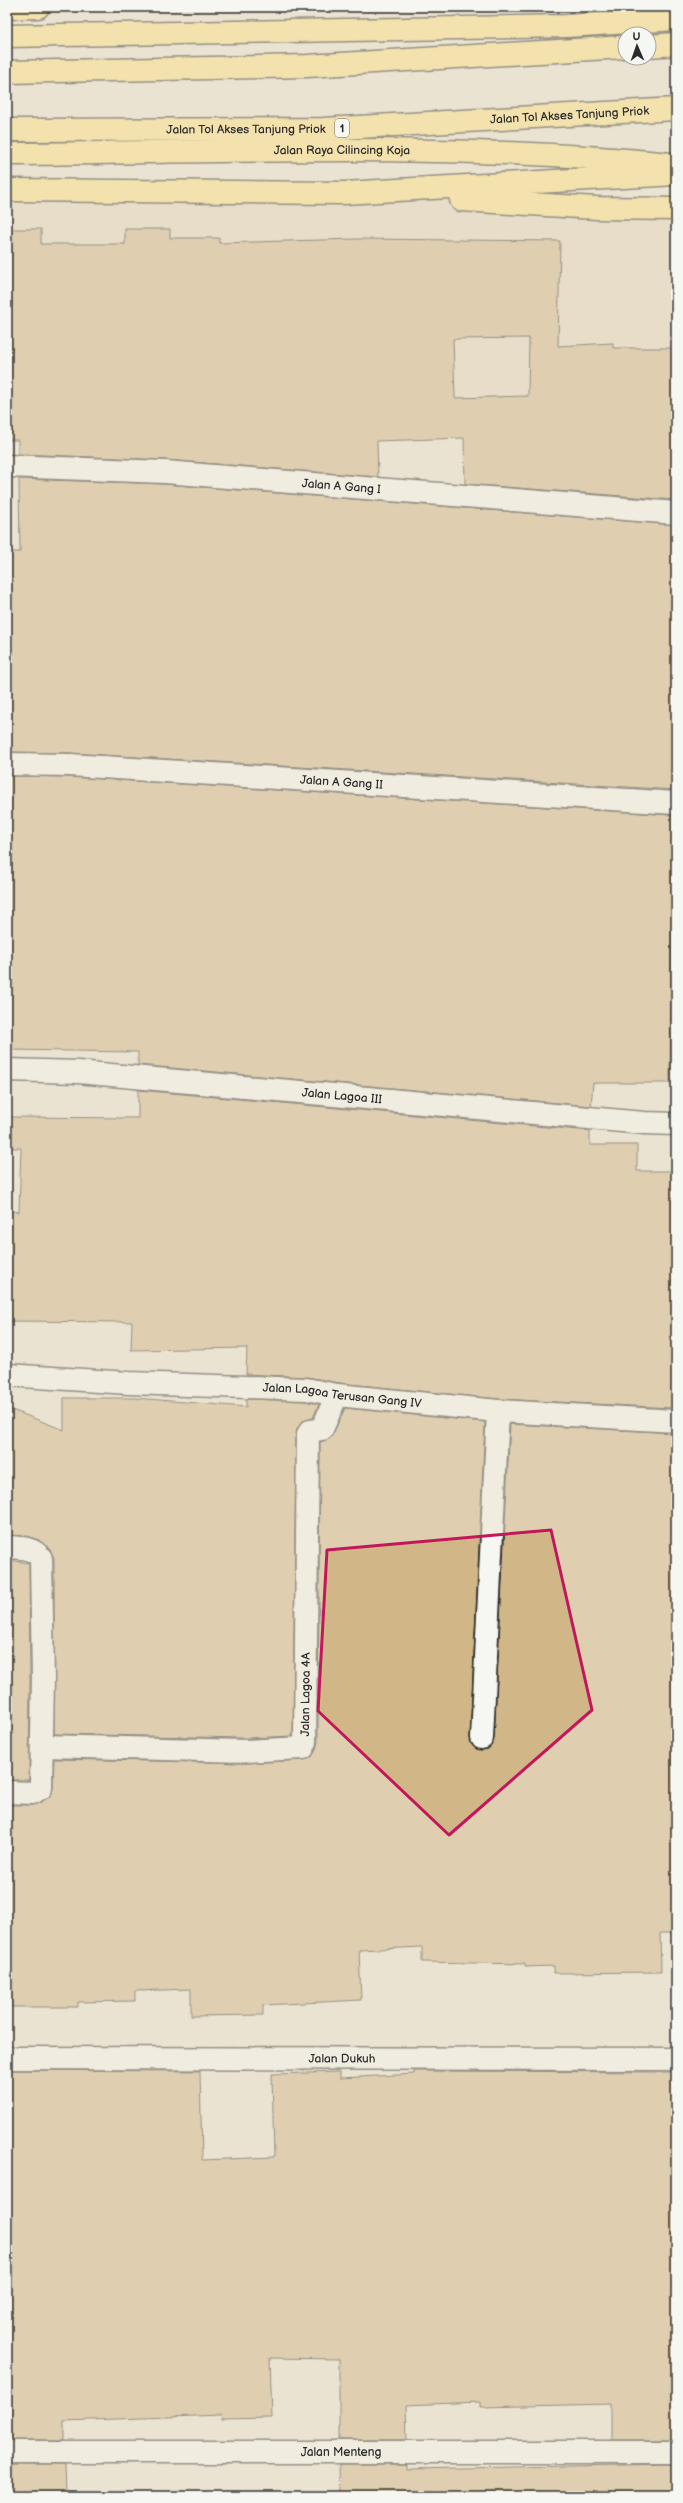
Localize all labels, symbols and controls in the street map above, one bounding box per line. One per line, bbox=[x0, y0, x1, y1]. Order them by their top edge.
north arrow bbox=[617, 26, 657, 66]
text: U bbox=[633, 30, 641, 43]
street label: Jalan Tol Akses Tanjung Priok bbox=[490, 104, 650, 128]
road number: 1 bbox=[335, 119, 349, 137]
street label: Jalan Tol Akses Tanjung Priok bbox=[166, 122, 326, 137]
street label: Jalan Raya Cilincing Koja bbox=[274, 143, 410, 158]
street label: Jalan A Gang I bbox=[301, 476, 382, 497]
street label: Jalan A Gang II bbox=[299, 772, 384, 793]
street label: Jalan Lagoa III bbox=[301, 1085, 383, 1107]
street label: Jalan Lagoa Terusan Gang IV bbox=[262, 1381, 423, 1411]
street label: Jalan Lagoa 4A bbox=[298, 1652, 314, 1737]
street label: Jalan Dukuh bbox=[309, 2051, 376, 2067]
street label: Jalan Menteng bbox=[301, 2445, 381, 2460]

